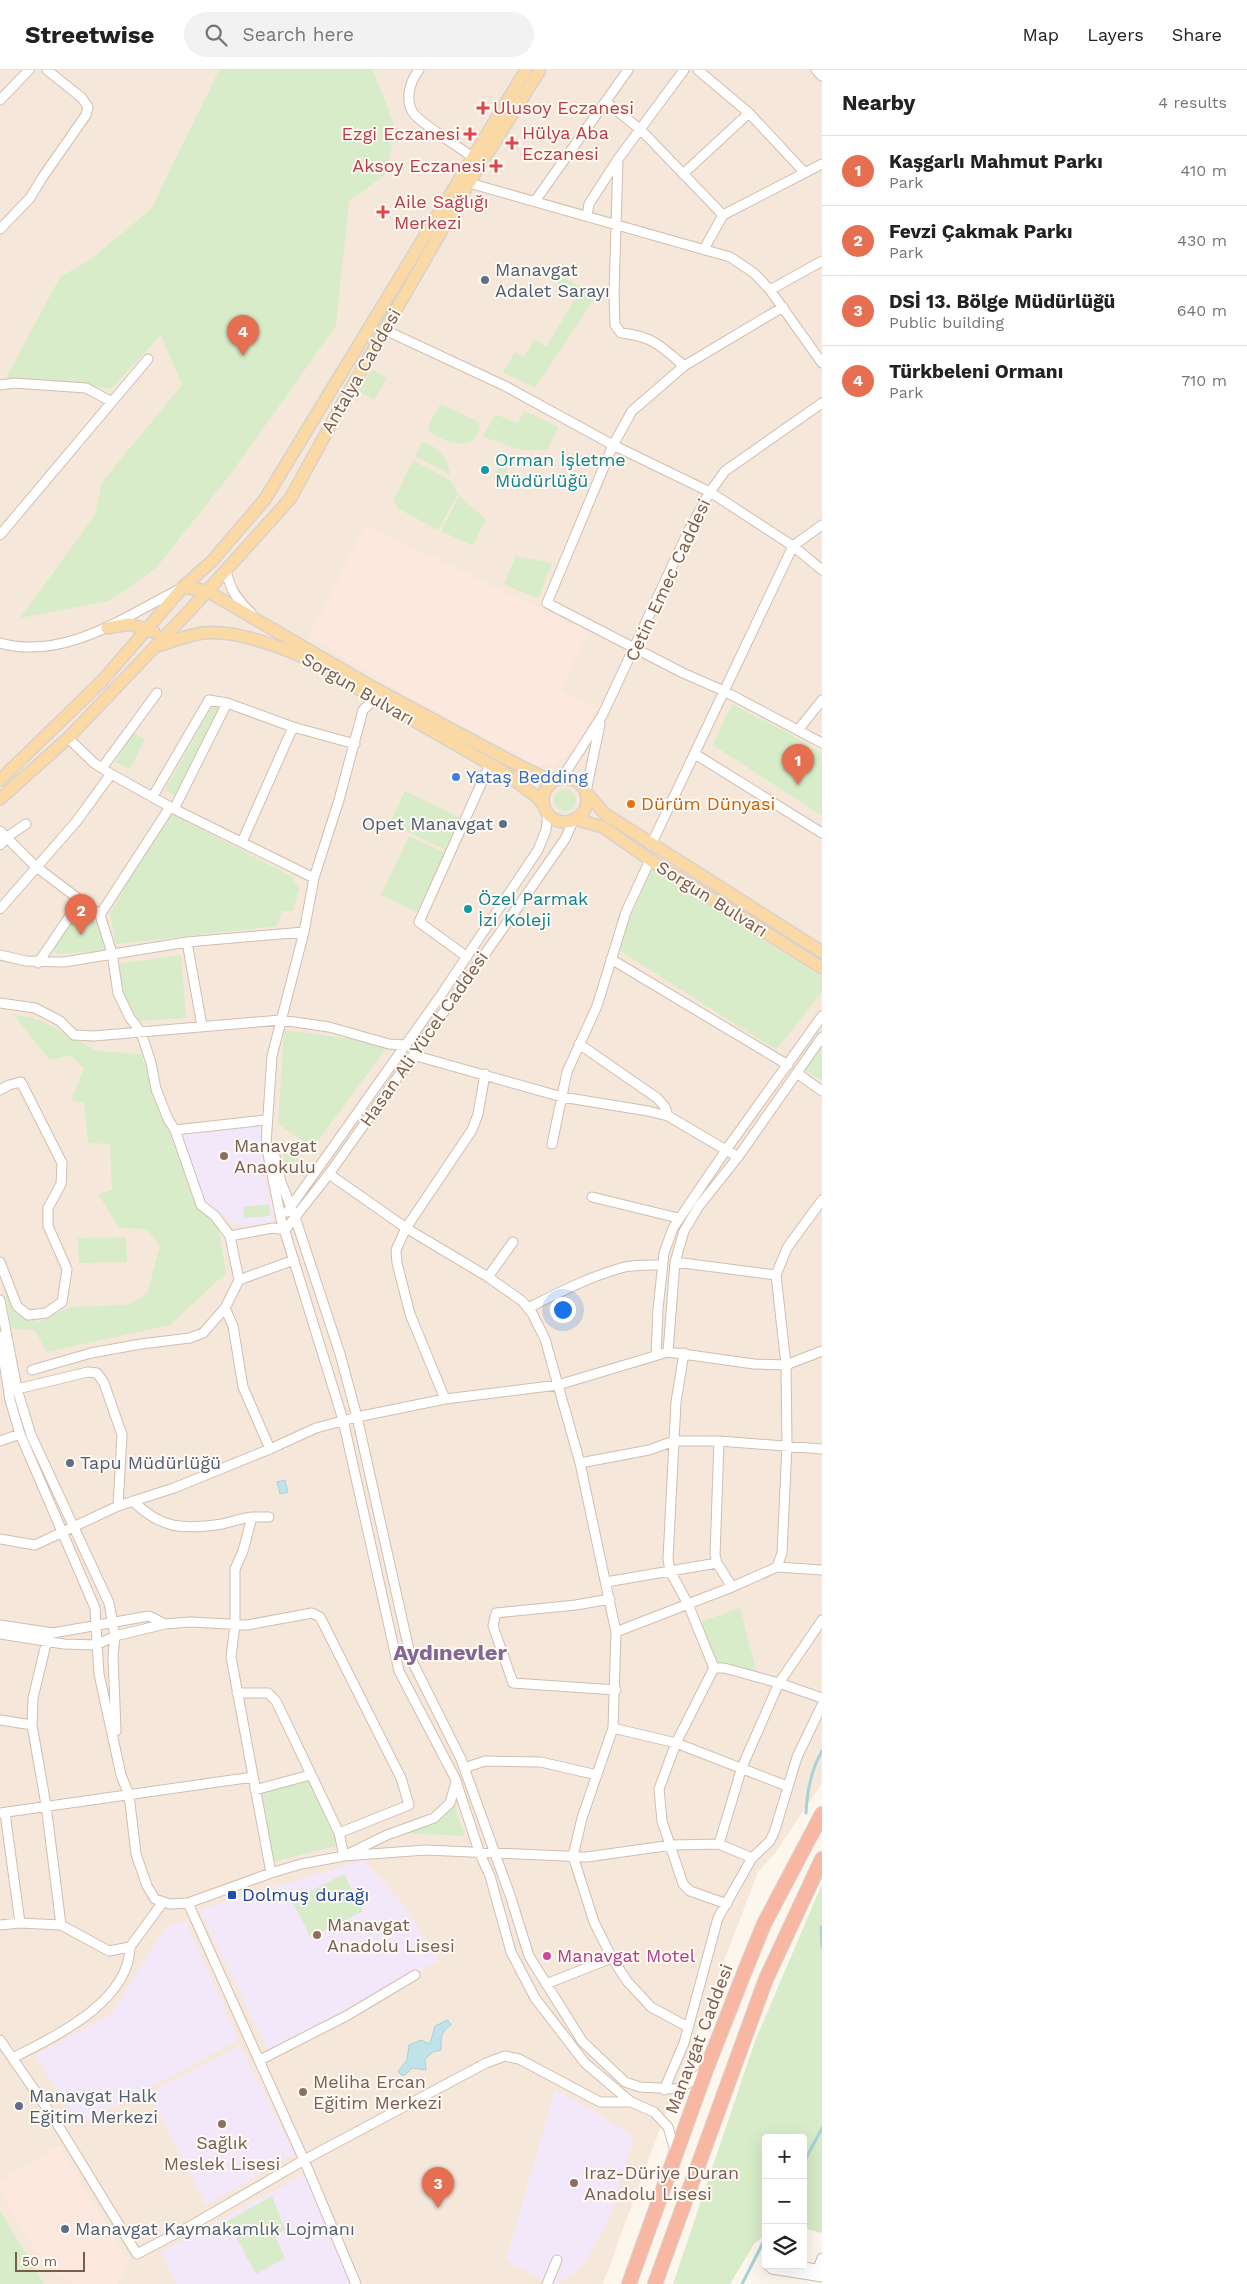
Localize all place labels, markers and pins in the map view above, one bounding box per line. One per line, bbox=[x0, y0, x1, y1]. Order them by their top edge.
place label: Ulusoy Eczanesi bbox=[493, 97, 634, 118]
marker: Ulusoy Eczanesi bbox=[477, 102, 489, 114]
place label: Hülya Aba Eczanesi bbox=[522, 122, 609, 164]
place label: Ezgi Eczanesi bbox=[342, 123, 460, 144]
marker: Ezgi Eczanesi bbox=[464, 128, 476, 140]
marker: Hülya Aba Eczanesi bbox=[506, 137, 518, 149]
place label: Aksoy Eczanesi bbox=[352, 155, 486, 176]
marker: Aksoy Eczanesi bbox=[490, 160, 502, 172]
place label: Aile Sağlığı Merkezi bbox=[394, 191, 488, 233]
marker: Aile Sağlığı Merkezi bbox=[376, 205, 390, 219]
place label: Manavgat Adalet Sarayı bbox=[495, 259, 610, 301]
marker: Manavgat Adalet Sarayı bbox=[479, 274, 491, 286]
pin: 4 bbox=[227, 315, 259, 356]
place label: Orman İşletme Müdürlüğü bbox=[495, 449, 626, 491]
marker: Orman İşletme Müdürlüğü bbox=[479, 464, 491, 476]
pin: 1 bbox=[782, 744, 814, 785]
place label: Yataş Bedding bbox=[466, 766, 589, 787]
marker: Yataş Bedding bbox=[450, 771, 462, 783]
place label: Dürüm Dünyasi bbox=[641, 793, 775, 814]
marker: Dürüm Dünyasi bbox=[625, 798, 637, 810]
place label: Opet Manavgat bbox=[362, 813, 493, 834]
marker: Opet Manavgat bbox=[497, 818, 509, 830]
place label: Özel Parmak İzi Koleji bbox=[478, 888, 588, 930]
pin: 2 bbox=[65, 894, 97, 935]
marker: Özel Parmak İzi Koleji bbox=[462, 903, 474, 915]
place label: Manavgat Anaokulu bbox=[234, 1135, 317, 1177]
marker: Manavgat Anaokulu bbox=[218, 1150, 230, 1162]
place label: Tapu Müdürlüğü bbox=[80, 1452, 221, 1473]
marker: Tapu Müdürlüğü bbox=[64, 1457, 76, 1469]
place label: Dolmuş durağı bbox=[242, 1884, 369, 1905]
marker: Dolmuş durağı bbox=[226, 1889, 238, 1901]
place label: Manavgat Anadolu Lisesi bbox=[327, 1914, 455, 1956]
marker: Manavgat Anadolu Lisesi bbox=[311, 1929, 323, 1941]
place label: Manavgat Motel bbox=[557, 1945, 696, 1966]
marker: Manavgat Motel bbox=[541, 1950, 553, 1962]
place label: Meliha Ercan Eğitim Merkezi bbox=[313, 2071, 442, 2113]
place label: Manavgat Halk Eğitim Merkezi bbox=[29, 2085, 158, 2127]
marker: Meliha Ercan Eğitim Merkezi bbox=[297, 2086, 309, 2098]
marker: Manavgat Halk Eğitim Merkezi bbox=[13, 2100, 25, 2112]
marker: Sağlık Meslek Lisesi bbox=[216, 2118, 228, 2130]
place label: Sağlık Meslek Lisesi bbox=[164, 2132, 280, 2174]
place label: Iraz-Düriye Duran Anadolu Lisesi bbox=[584, 2162, 739, 2204]
pin: 3 bbox=[422, 2167, 454, 2208]
marker: Iraz-Düriye Duran Anadolu Lisesi bbox=[568, 2177, 580, 2189]
place label: Manavgat Kaymakamlık Lojmanı bbox=[75, 2218, 355, 2239]
marker: Manavgat Kaymakamlık Lojmanı bbox=[59, 2223, 71, 2235]

